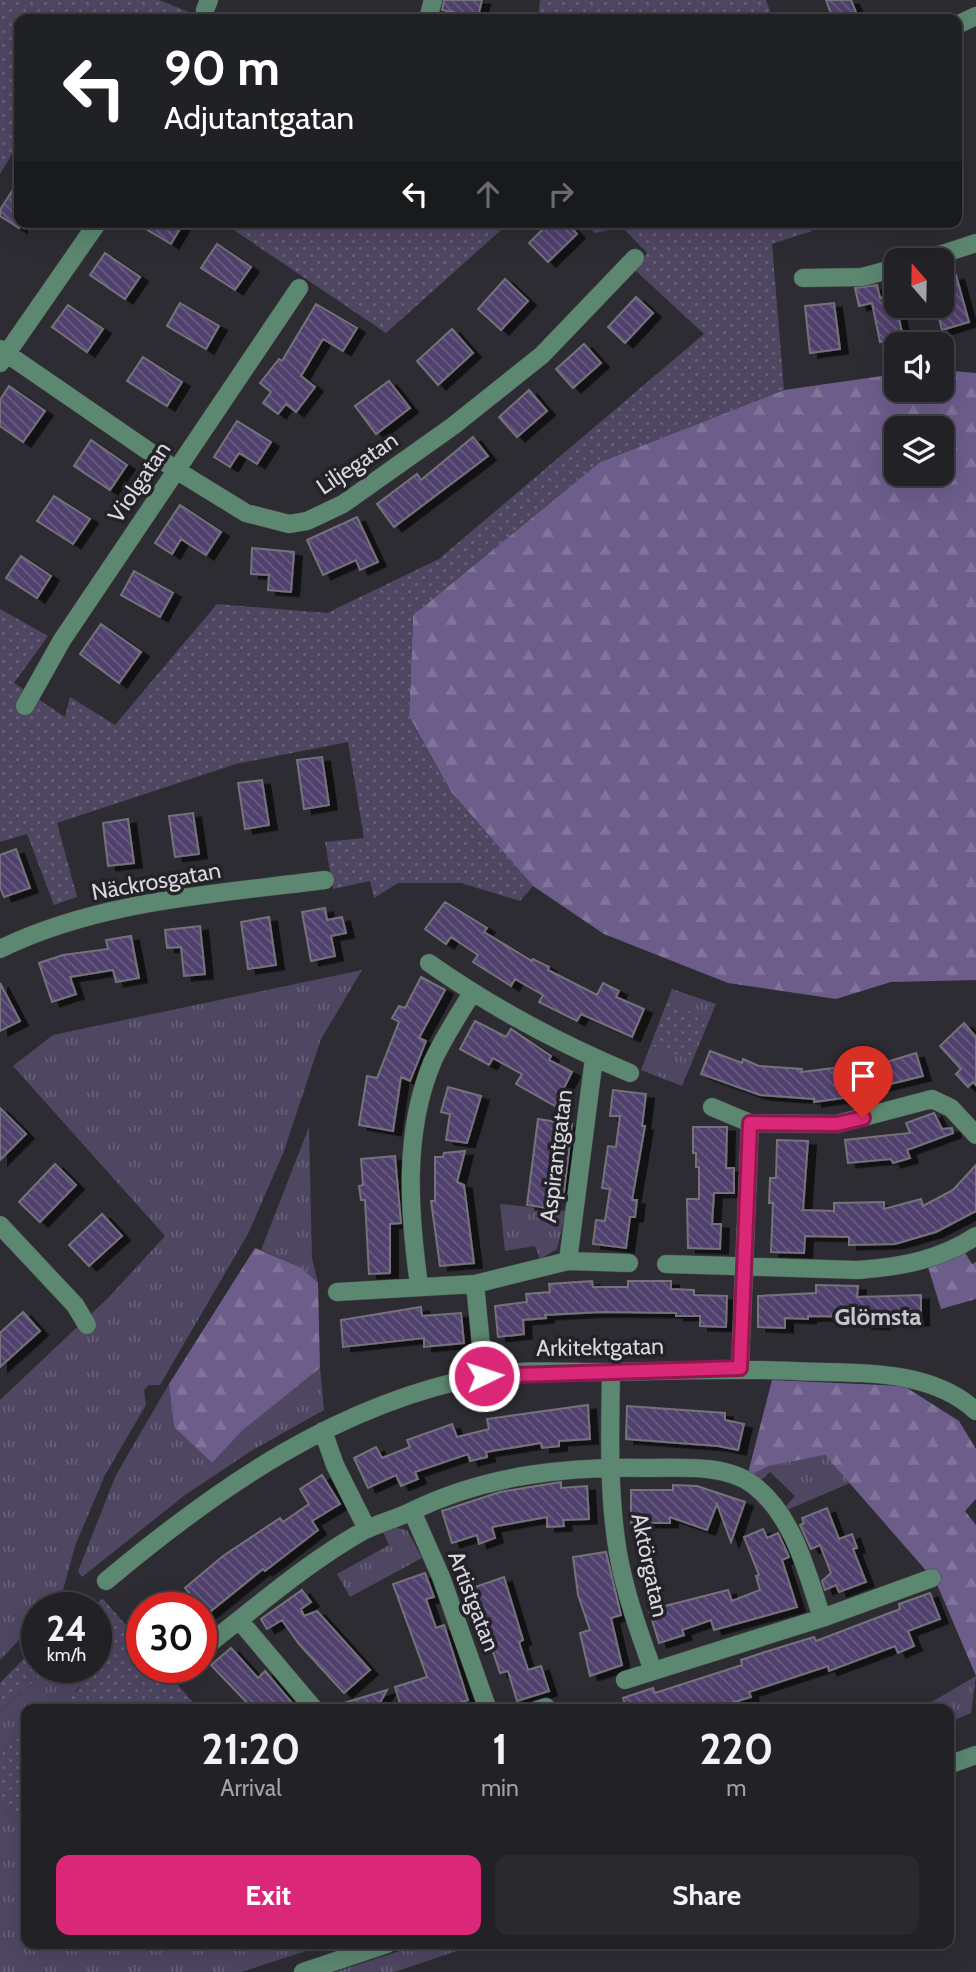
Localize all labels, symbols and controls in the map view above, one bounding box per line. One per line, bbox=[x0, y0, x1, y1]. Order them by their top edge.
text: 90 m bbox=[164, 38, 280, 97]
icon: left bbox=[49, 42, 140, 133]
text: Adjutantgatan bbox=[164, 98, 354, 137]
icon: left bbox=[396, 175, 434, 213]
icon: ahead bbox=[469, 175, 507, 213]
icon: right bbox=[542, 175, 580, 213]
north arrow bbox=[884, 248, 954, 318]
map controls bbox=[884, 248, 954, 486]
button: sound bbox=[884, 332, 954, 402]
button: layers bbox=[884, 416, 954, 486]
street label: Liljegatan bbox=[311, 426, 403, 500]
street label: Violgatan bbox=[102, 436, 176, 528]
street label: Näckrosgatan bbox=[89, 856, 223, 906]
pin bbox=[833, 1046, 893, 1118]
icon: arrive bbox=[844, 1057, 882, 1095]
street label: Aspirantgatan bbox=[534, 1088, 578, 1224]
district label: Glömsta bbox=[835, 1302, 921, 1331]
street label: Arkitektgatan bbox=[536, 1332, 664, 1362]
position arrow bbox=[447, 1339, 521, 1413]
street label: Aktörgatan bbox=[625, 1510, 675, 1620]
street label: Artistgatan bbox=[442, 1547, 506, 1655]
speed limit sign: 30 bbox=[126, 1592, 217, 1683]
text: 24 bbox=[46, 1607, 87, 1650]
text: km/h bbox=[47, 1644, 86, 1666]
text: 21:20 bbox=[202, 1723, 300, 1775]
text: 1 bbox=[492, 1723, 508, 1775]
text: 220 bbox=[699, 1723, 773, 1775]
text: Arrival bbox=[220, 1774, 282, 1802]
text: min bbox=[481, 1774, 519, 1802]
text: m bbox=[726, 1774, 747, 1802]
button: Exit bbox=[56, 1855, 481, 1935]
button: Share bbox=[495, 1855, 919, 1935]

